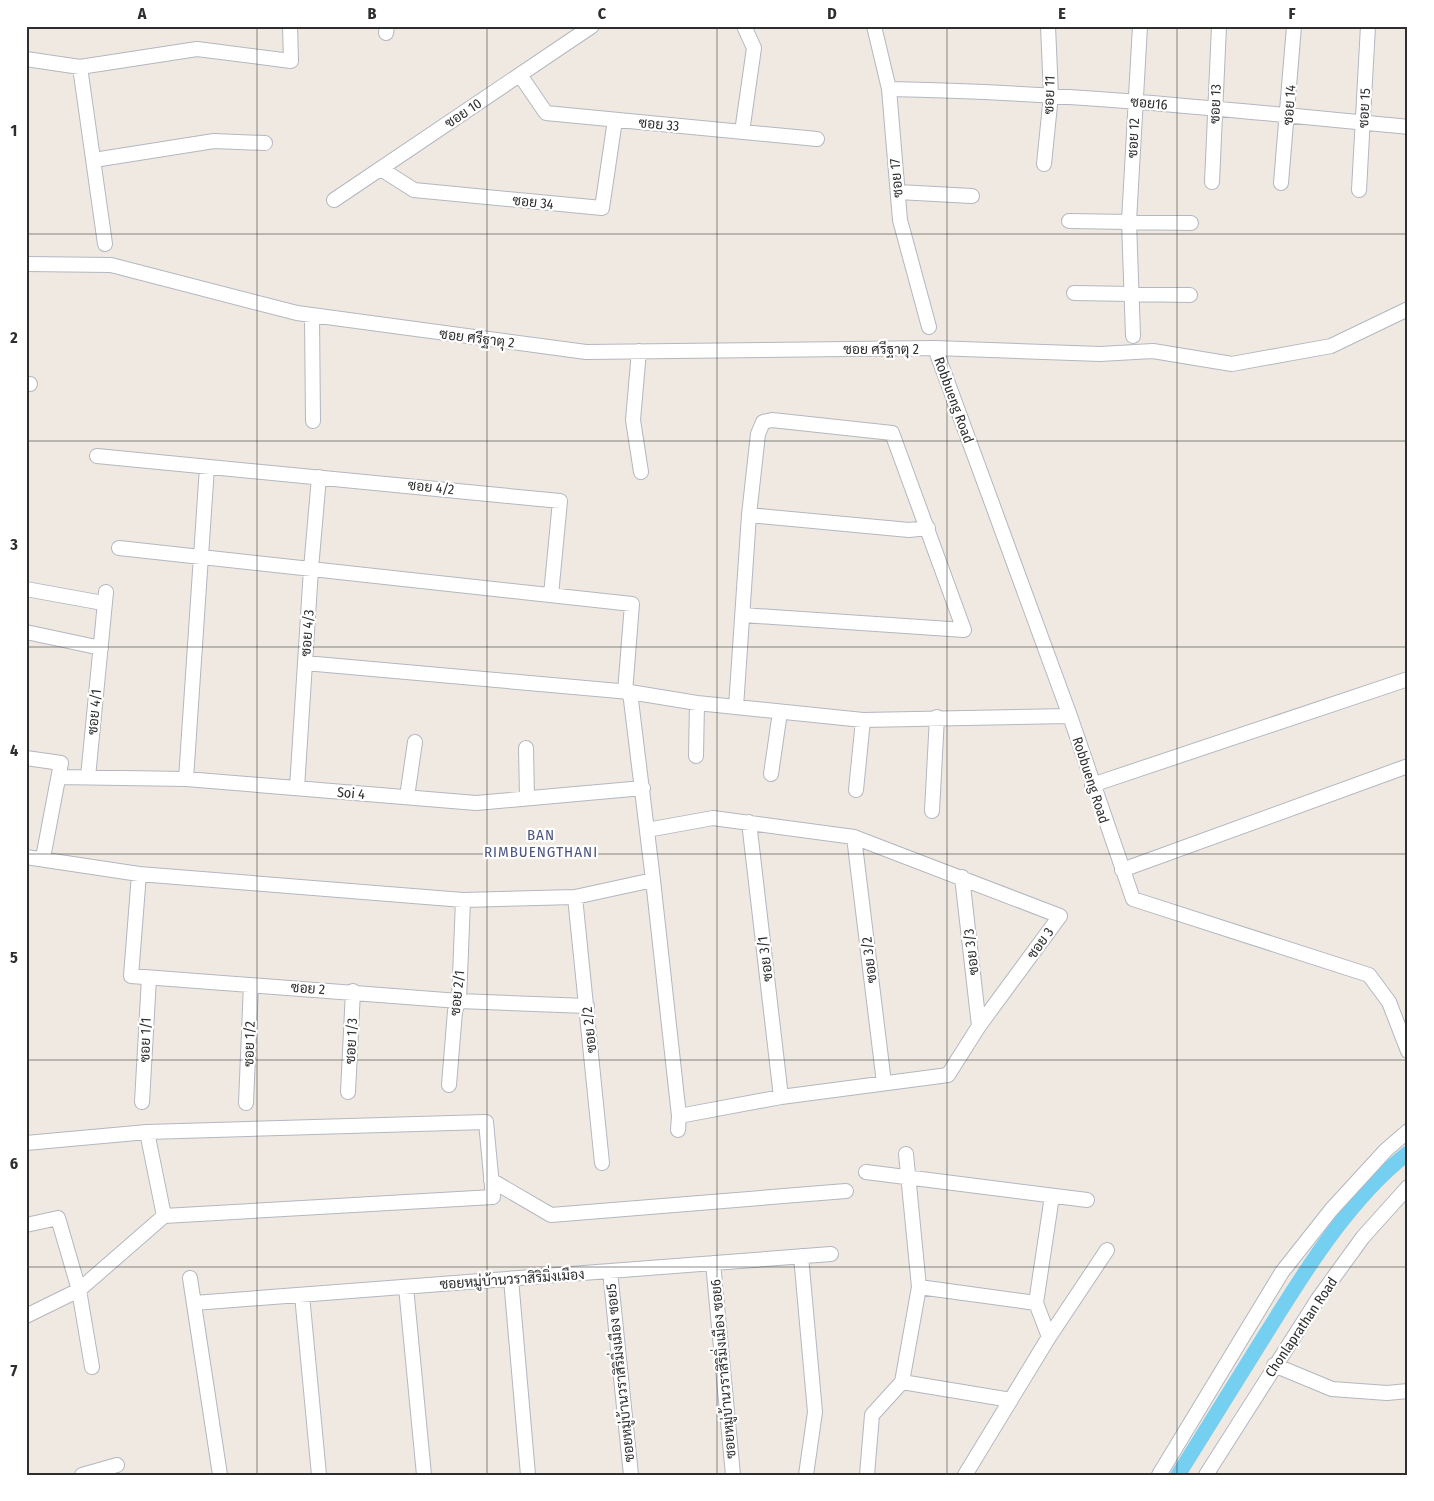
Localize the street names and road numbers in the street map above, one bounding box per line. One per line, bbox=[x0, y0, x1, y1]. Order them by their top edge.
street label: ซอย 11 bbox=[1040, 75, 1059, 115]
street label: ซอย 13 bbox=[1206, 84, 1225, 124]
street label: ซอย 14 bbox=[1280, 84, 1299, 126]
street label: ซอย 15 bbox=[1355, 88, 1374, 128]
street label: ซอย16 bbox=[1130, 93, 1168, 114]
street label: ซอย 10 bbox=[442, 95, 485, 132]
street label: ซอย 33 bbox=[638, 114, 680, 135]
street label: ซอย 12 bbox=[1124, 118, 1143, 158]
street label: ซอย 17 bbox=[886, 157, 907, 198]
street label: ซอย 34 bbox=[512, 192, 555, 213]
street label: ซอย ศรีฐาตุ 2 bbox=[438, 324, 516, 353]
street label: ซอย ศรีฐาตุ 2 bbox=[843, 340, 919, 359]
street label: Robbueng Road bbox=[930, 355, 977, 445]
street label: ซอย 4/2 bbox=[407, 477, 455, 498]
street label: ซอย 4/3 bbox=[297, 609, 318, 657]
street label: ซอย 4/1 bbox=[84, 688, 105, 736]
street label: Robbueng Road bbox=[1069, 735, 1113, 826]
street label: Soi 4 bbox=[336, 784, 366, 803]
street label: ซอย 3 bbox=[1023, 924, 1057, 962]
street label: ซอย 3/3 bbox=[960, 928, 983, 976]
street label: ซอย 3/1 bbox=[754, 935, 777, 982]
street label: ซอย 3/2 bbox=[858, 936, 881, 984]
street label: ซอย 2/1 bbox=[447, 970, 468, 1017]
street label: ซอย 2 bbox=[290, 979, 326, 998]
street label: ซอย 2/2 bbox=[579, 1006, 600, 1054]
street label: ซอย 1/1 bbox=[136, 1017, 155, 1063]
street label: ซอย 1/3 bbox=[342, 1018, 361, 1064]
street label: ซอย 1/2 bbox=[240, 1021, 259, 1067]
street label: ซอยหมู่บ้านวราสิริมิ่งเมือง bbox=[439, 1263, 585, 1294]
street label: Chonlaprathan Road bbox=[1262, 1274, 1341, 1380]
street label: ซอยหมู่บ้านวราสิริมิ่งเมือง ซอย6 bbox=[704, 1278, 741, 1460]
street label: ซอยหมู่บ้านวราสิริมิ่งเมือง ซอย5 bbox=[599, 1283, 639, 1464]

